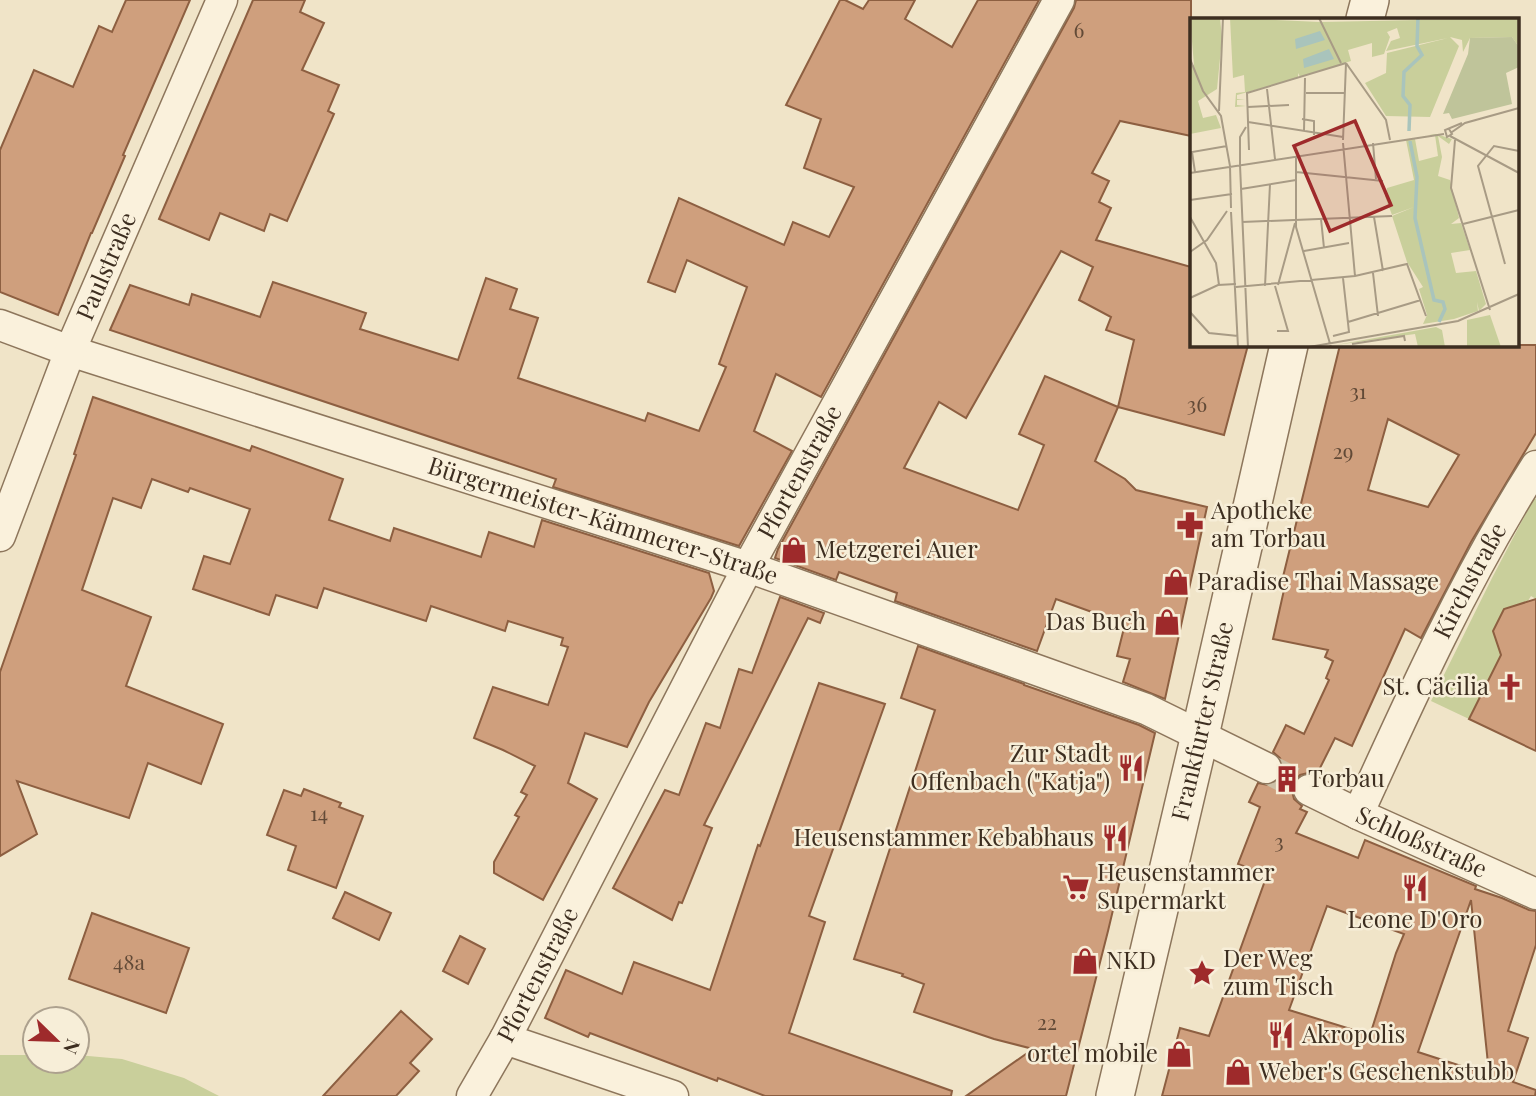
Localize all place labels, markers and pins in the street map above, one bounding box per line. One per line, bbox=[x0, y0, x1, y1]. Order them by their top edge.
place label: Apotheke am Torbau bbox=[1210, 493, 1326, 553]
pharmacy icon: Apotheke am Torbau bbox=[1175, 510, 1205, 540]
place label: Metzgerei Auer bbox=[815, 532, 978, 564]
shop icon: Metzgerei Auer bbox=[779, 535, 809, 565]
place label: Paradise Thai Massage bbox=[1197, 564, 1439, 596]
shop icon: Paradise Thai Massage bbox=[1161, 567, 1191, 597]
place label: Das Buch bbox=[1045, 604, 1146, 636]
shop icon: Das Buch bbox=[1152, 607, 1182, 637]
place label: St. Cäcilia bbox=[1383, 669, 1489, 701]
church icon: St. Cäcilia bbox=[1495, 672, 1525, 702]
place label: Zur Stadt Offenbach ("Katja") bbox=[910, 736, 1110, 796]
restaurant icon: Zur Stadt Offenbach ("Katja") bbox=[1116, 753, 1146, 783]
place label: Torbau bbox=[1308, 761, 1385, 793]
building icon: Torbau bbox=[1272, 764, 1302, 794]
place label: Heusenstammer Kebabhaus bbox=[794, 820, 1094, 852]
restaurant icon: Heusenstammer Kebabhaus bbox=[1100, 823, 1130, 853]
place label: Heusenstammer Supermarkt bbox=[1097, 855, 1275, 915]
supermarket icon: Heusenstammer Supermarkt bbox=[1061, 872, 1091, 902]
restaurant icon: Leone D'Oro bbox=[1400, 873, 1430, 903]
place label: Leone D'Oro bbox=[1348, 902, 1482, 934]
place label: Der Weg zum Tisch bbox=[1223, 941, 1334, 1001]
place label: NKD bbox=[1106, 943, 1156, 975]
shop icon: NKD bbox=[1070, 946, 1100, 976]
place icon: Der Weg zum Tisch bbox=[1187, 958, 1217, 988]
place label: Akropolis bbox=[1301, 1017, 1405, 1049]
restaurant icon: Akropolis bbox=[1266, 1020, 1296, 1050]
place label: ortel mobile bbox=[1027, 1036, 1158, 1068]
shop icon: ortel mobile bbox=[1164, 1039, 1194, 1069]
place label: Weber's Geschenkstubb bbox=[1258, 1054, 1514, 1086]
shop icon: Weber's Geschenkstubb bbox=[1223, 1057, 1253, 1087]

